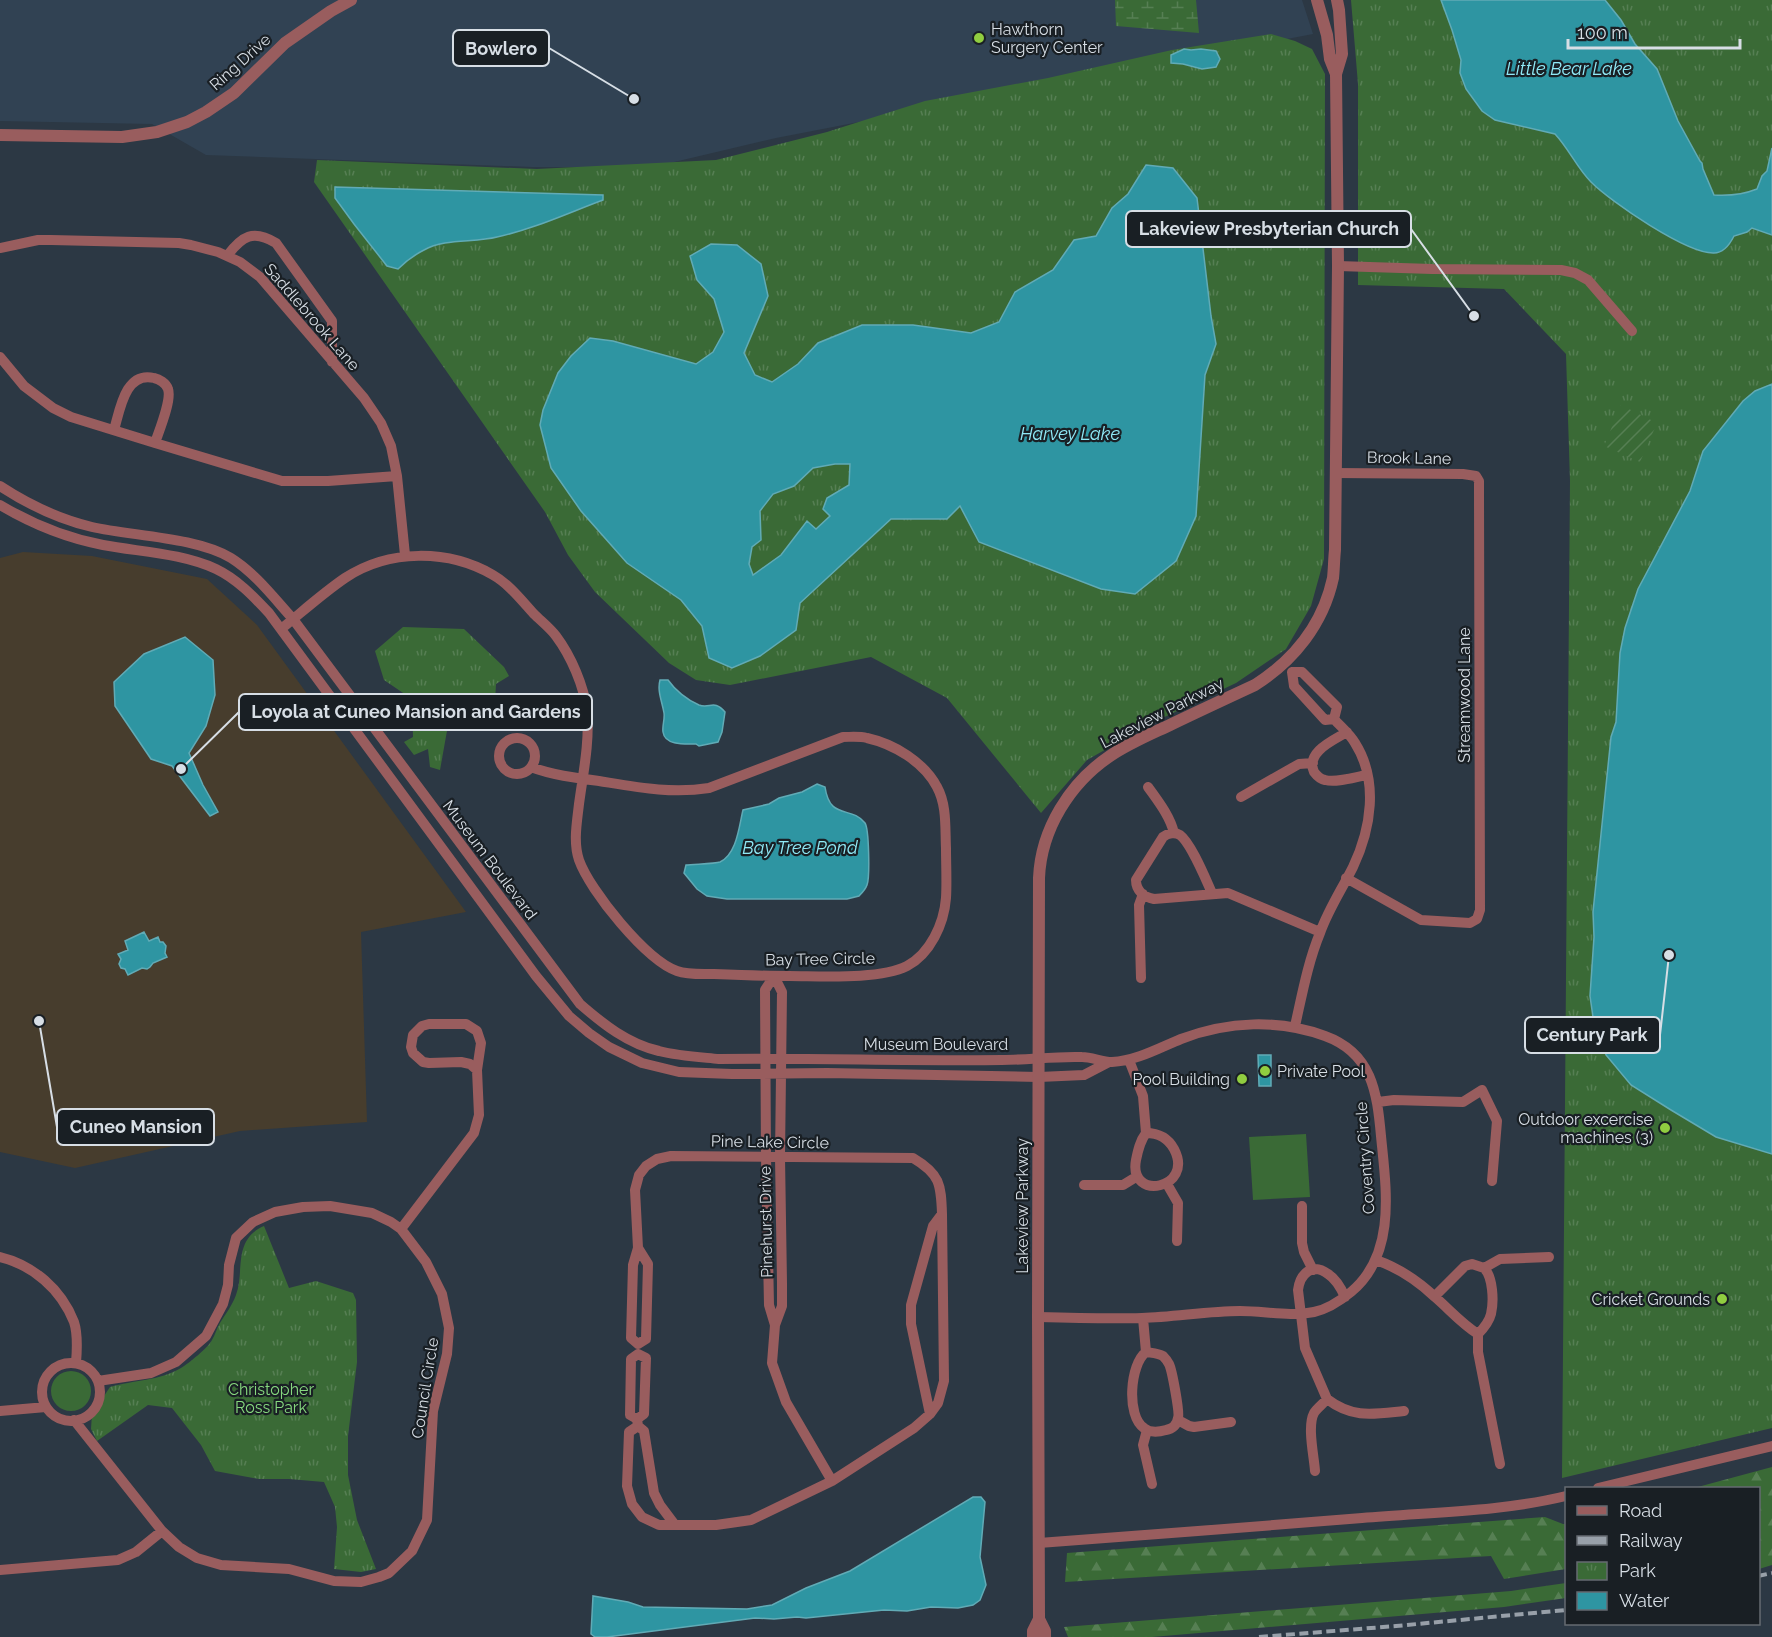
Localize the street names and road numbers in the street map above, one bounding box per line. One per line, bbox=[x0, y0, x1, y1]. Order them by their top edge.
street label: Ring Drive bbox=[206, 30, 274, 94]
street label: Saddlebrook Lane bbox=[260, 260, 364, 374]
street label: Brook Lane bbox=[1367, 448, 1451, 468]
street label: Streamwood Lane bbox=[1455, 627, 1474, 763]
street label: Lakeview Parkway bbox=[1097, 674, 1227, 752]
street label: Museum Boulevard bbox=[439, 797, 541, 923]
street label: Bay Tree Circle bbox=[765, 949, 875, 969]
street label: Museum Boulevard bbox=[864, 1035, 1008, 1054]
street label: Coventry Circle bbox=[1352, 1101, 1378, 1215]
street label: Pine Lake Circle bbox=[711, 1131, 829, 1153]
street label: Lakeview Parkway bbox=[1013, 1138, 1032, 1274]
street label: Pinehurst Drive bbox=[756, 1166, 776, 1278]
street label: Council Circle bbox=[408, 1336, 442, 1440]

